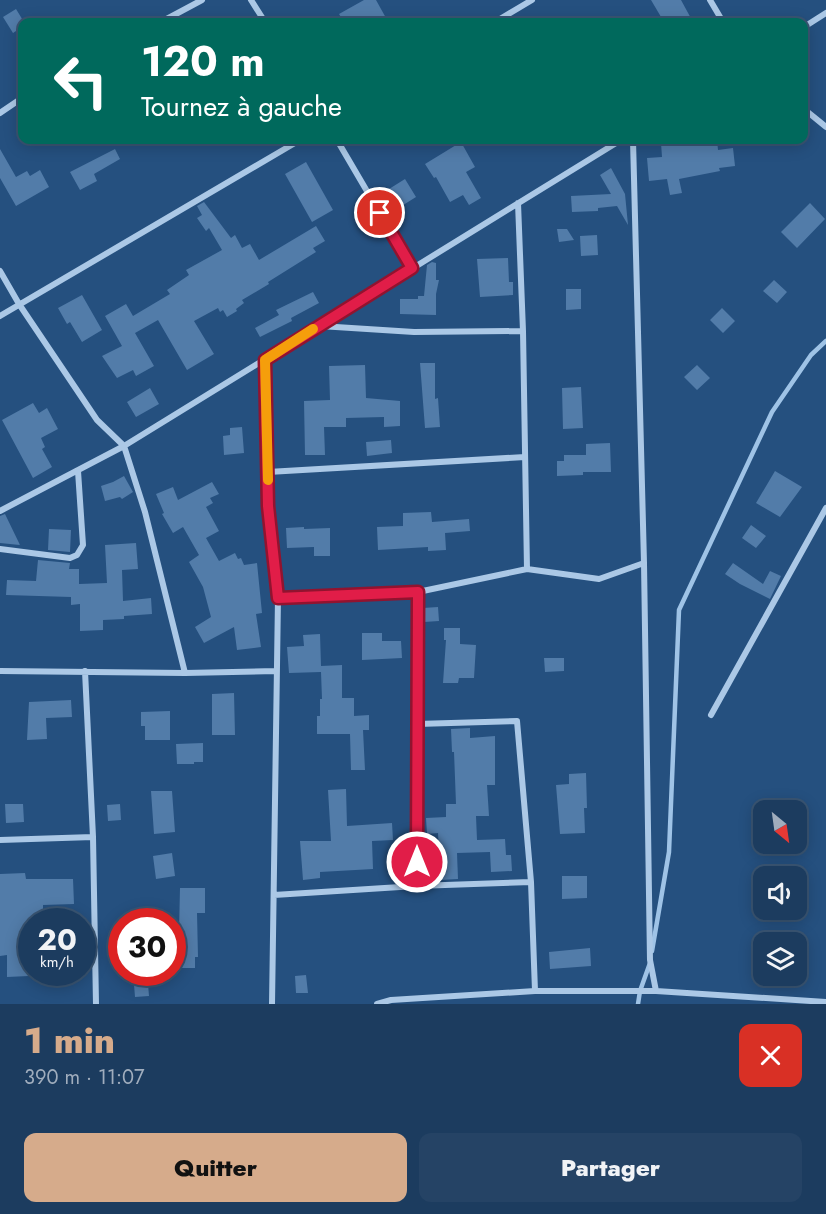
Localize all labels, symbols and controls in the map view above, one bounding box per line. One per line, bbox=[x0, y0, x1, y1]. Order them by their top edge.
text: 120 m bbox=[141, 31, 265, 92]
icon: left bbox=[42, 42, 120, 120]
text: Tournez à gauche bbox=[141, 87, 342, 126]
pin bbox=[354, 187, 405, 238]
icon: arrive bbox=[363, 196, 396, 229]
north arrow bbox=[753, 800, 807, 854]
map controls bbox=[753, 800, 807, 986]
position arrow bbox=[385, 830, 449, 894]
button: sound bbox=[753, 866, 807, 920]
speed limit sign: 30 bbox=[108, 908, 186, 986]
text: 20 bbox=[37, 918, 77, 961]
button: layers bbox=[753, 932, 807, 986]
text: km/h bbox=[40, 951, 74, 973]
text: 1 min bbox=[24, 1014, 115, 1066]
button: close bbox=[739, 1024, 802, 1087]
text: 390 m · 11:07 bbox=[24, 1063, 145, 1092]
button: Quitter bbox=[24, 1133, 407, 1202]
button: Partager bbox=[419, 1133, 802, 1202]

